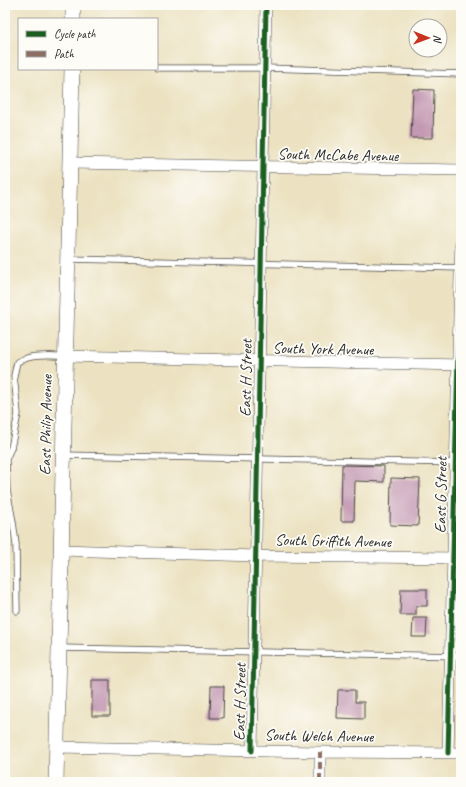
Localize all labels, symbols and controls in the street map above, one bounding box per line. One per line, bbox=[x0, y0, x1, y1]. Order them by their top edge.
legend bbox=[18, 18, 158, 70]
north arrow bbox=[408, 18, 448, 58]
text: Cycle path bbox=[54, 26, 96, 42]
text: N bbox=[431, 35, 445, 44]
text: Path bbox=[54, 46, 74, 62]
street label: South McCabe Avenue bbox=[277, 144, 400, 166]
street label: East H Street bbox=[235, 337, 257, 417]
street label: South York Avenue bbox=[272, 338, 375, 360]
street label: East Philip Avenue bbox=[35, 373, 57, 475]
street label: East G Street bbox=[430, 455, 452, 533]
street label: South Griffith Avenue bbox=[275, 530, 393, 552]
street label: East H Street bbox=[229, 661, 251, 741]
street label: South Welch Avenue bbox=[264, 725, 375, 747]

